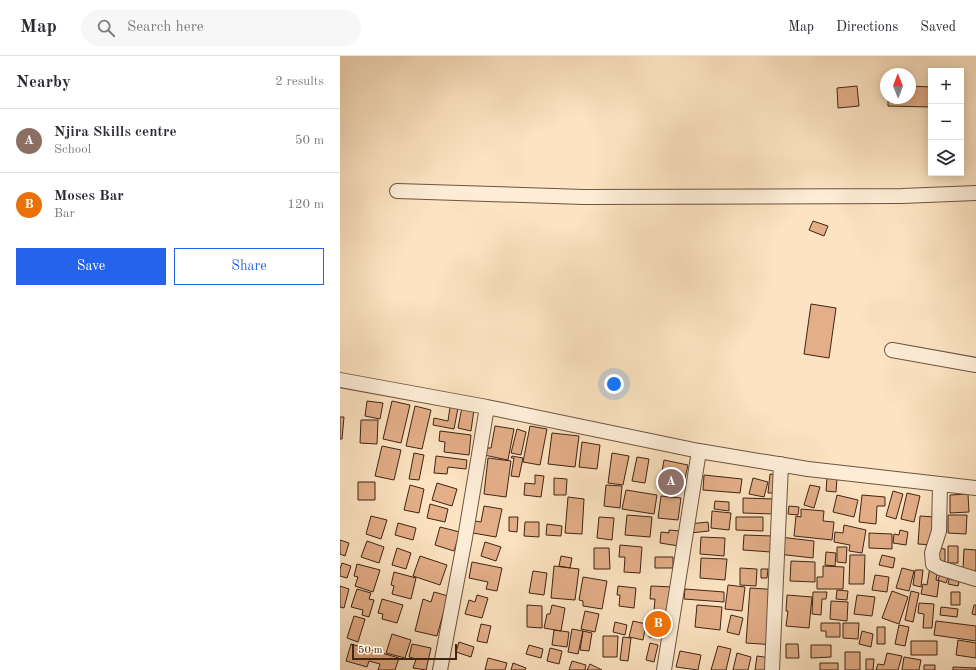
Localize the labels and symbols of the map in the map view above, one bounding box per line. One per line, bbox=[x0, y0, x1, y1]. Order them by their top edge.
north arrow bbox=[880, 68, 916, 104]
your location bbox=[604, 374, 624, 394]
pin: A bbox=[658, 467, 684, 497]
pin: B bbox=[645, 609, 671, 639]
scale bar bbox=[352, 642, 457, 661]

